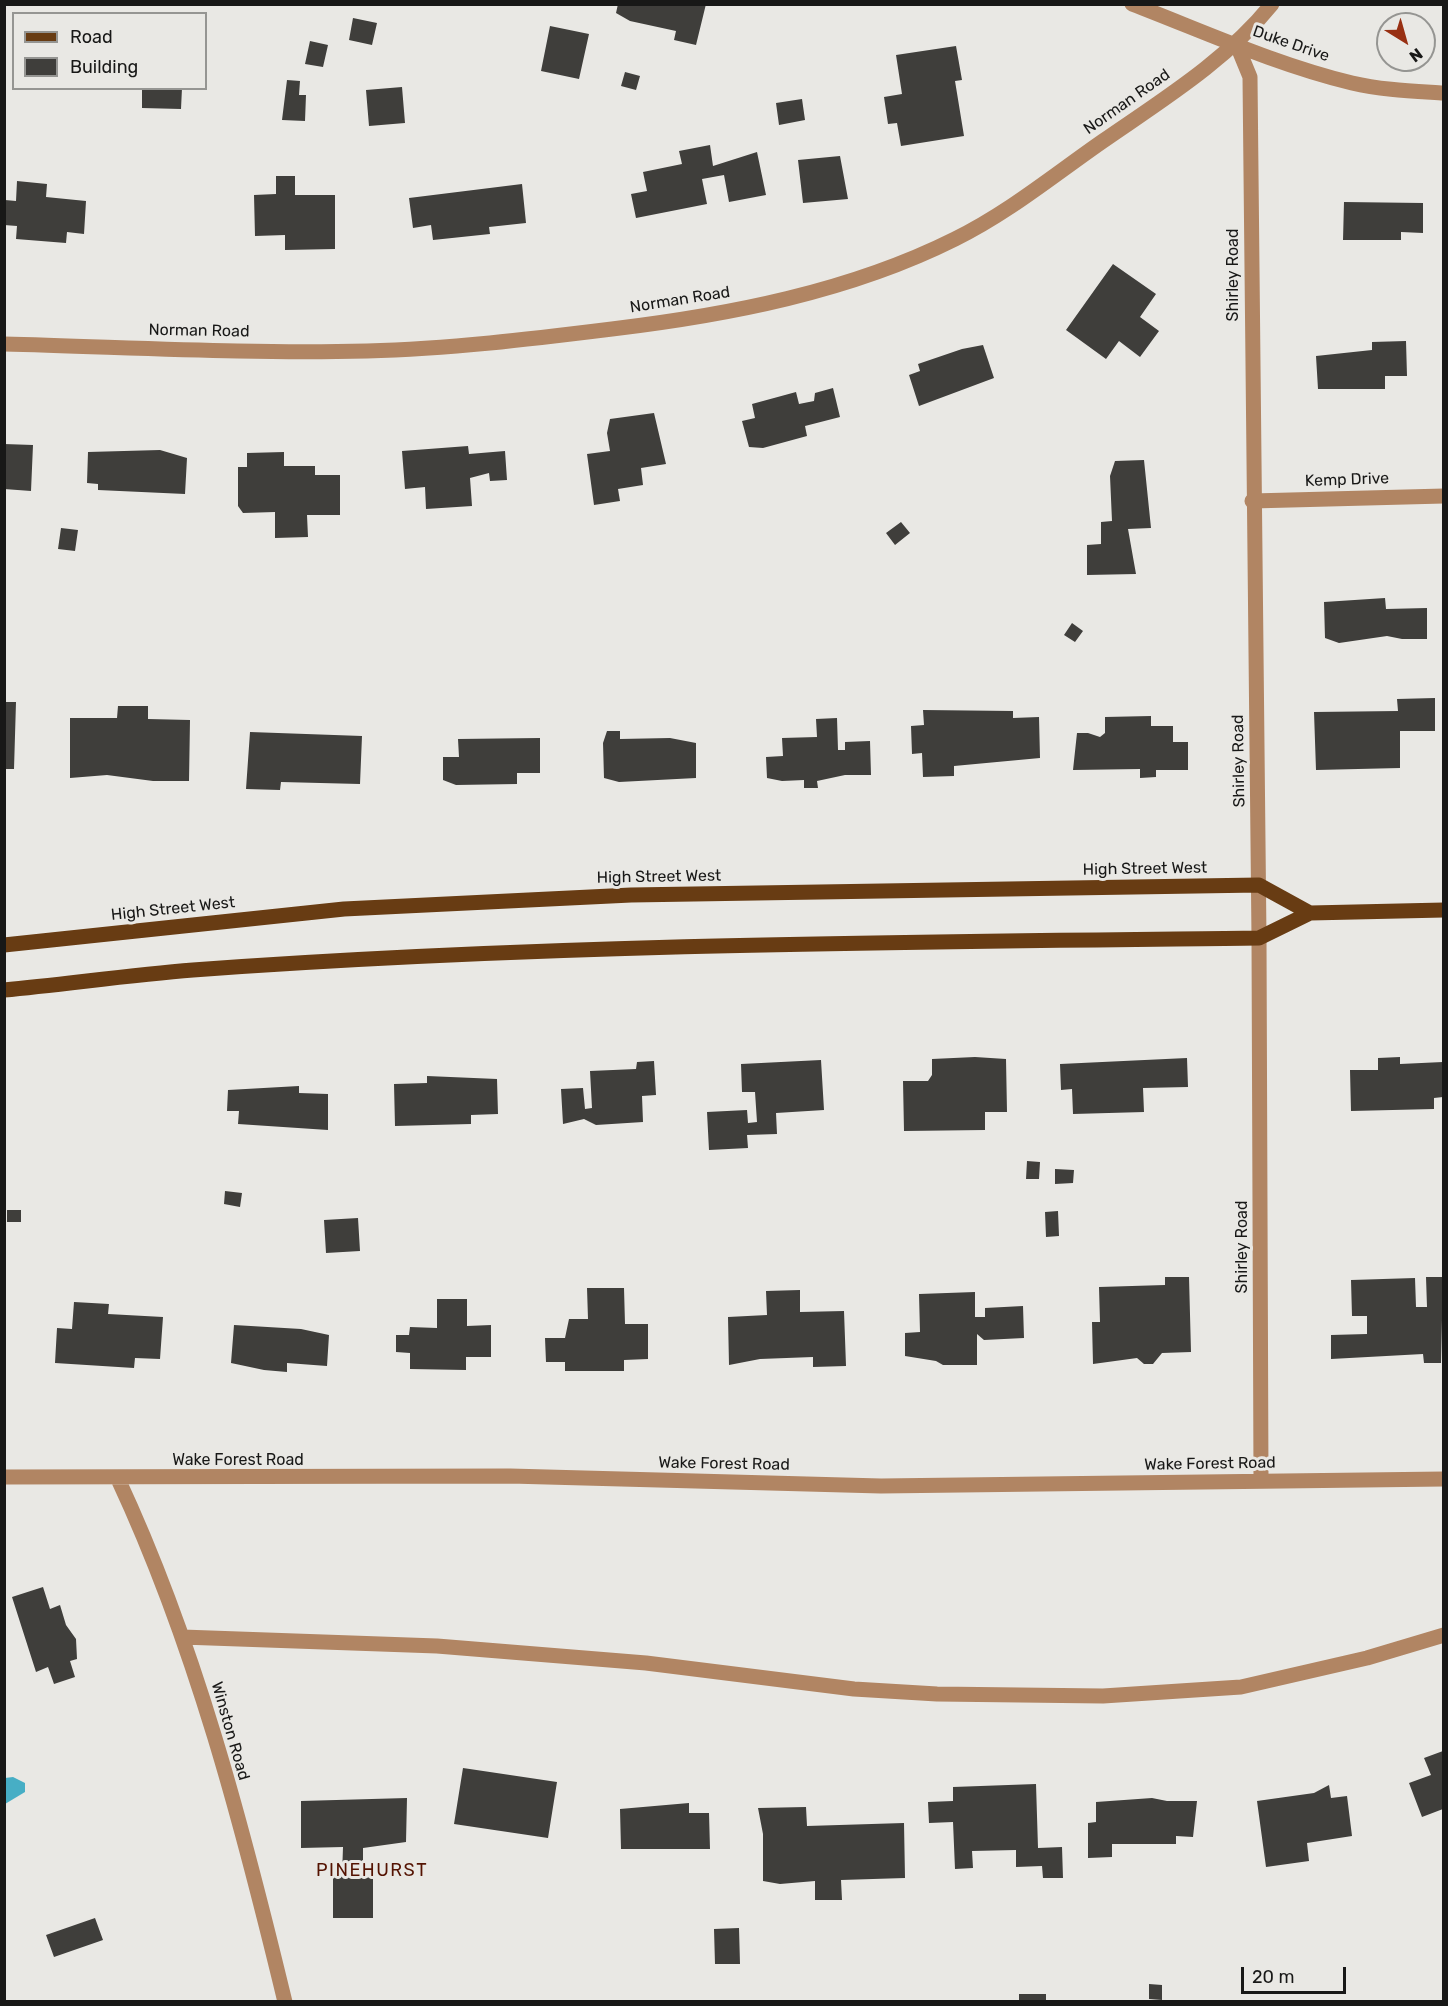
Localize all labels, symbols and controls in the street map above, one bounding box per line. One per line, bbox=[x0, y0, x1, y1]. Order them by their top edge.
legend bbox=[12, 12, 207, 90]
north arrow bbox=[1376, 12, 1436, 72]
street label: Duke Drive bbox=[1250, 22, 1332, 66]
text: Road bbox=[70, 26, 113, 48]
text: N bbox=[1406, 44, 1426, 66]
text: Building bbox=[70, 56, 138, 78]
street label: Norman Road bbox=[1080, 65, 1174, 139]
street label: Shirley Road bbox=[1223, 229, 1243, 321]
street label: Norman Road bbox=[629, 283, 731, 317]
street label: Norman Road bbox=[148, 321, 250, 341]
street label: Kemp Drive bbox=[1305, 469, 1389, 491]
street label: Shirley Road bbox=[1229, 714, 1249, 808]
street label: High Street West bbox=[1083, 858, 1207, 880]
street label: High Street West bbox=[597, 866, 721, 888]
street label: High Street West bbox=[110, 893, 236, 925]
street label: Shirley Road bbox=[1232, 1201, 1252, 1293]
street label: Wake Forest Road bbox=[172, 1450, 304, 1470]
street label: Wake Forest Road bbox=[658, 1453, 790, 1475]
street label: Wake Forest Road bbox=[1144, 1453, 1276, 1475]
street label: Winston Road bbox=[207, 1680, 253, 1782]
district label: PINEHURST bbox=[316, 1860, 428, 1882]
scale bar bbox=[1244, 1955, 1349, 1993]
text: 20 m bbox=[1252, 1966, 1294, 1988]

